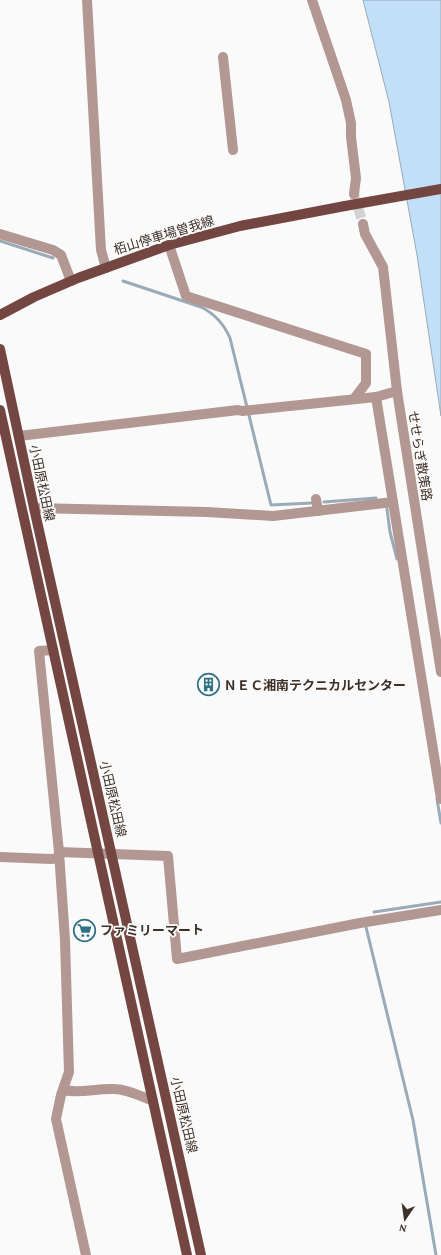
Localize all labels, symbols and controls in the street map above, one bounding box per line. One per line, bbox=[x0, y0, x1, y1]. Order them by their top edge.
street label: 栢山停車場曽我線 bbox=[112, 213, 216, 257]
street label: せせらぎ散策路 bbox=[405, 410, 435, 502]
street label: 小田原松田線 bbox=[27, 443, 57, 523]
building icon: ＮＥＣ湘南テクニカルセンター bbox=[195, 672, 221, 698]
place label: ＮＥＣ湘南テクニカルセンター bbox=[224, 678, 406, 693]
street label: 小田原松田線 bbox=[97, 759, 129, 839]
supermarket icon: ファミリーマート bbox=[71, 917, 97, 943]
place label: ファミリーマート bbox=[100, 923, 204, 938]
street label: 小田原松田線 bbox=[168, 1075, 200, 1155]
north arrow bbox=[385, 1199, 425, 1239]
text: N bbox=[397, 1222, 408, 1235]

